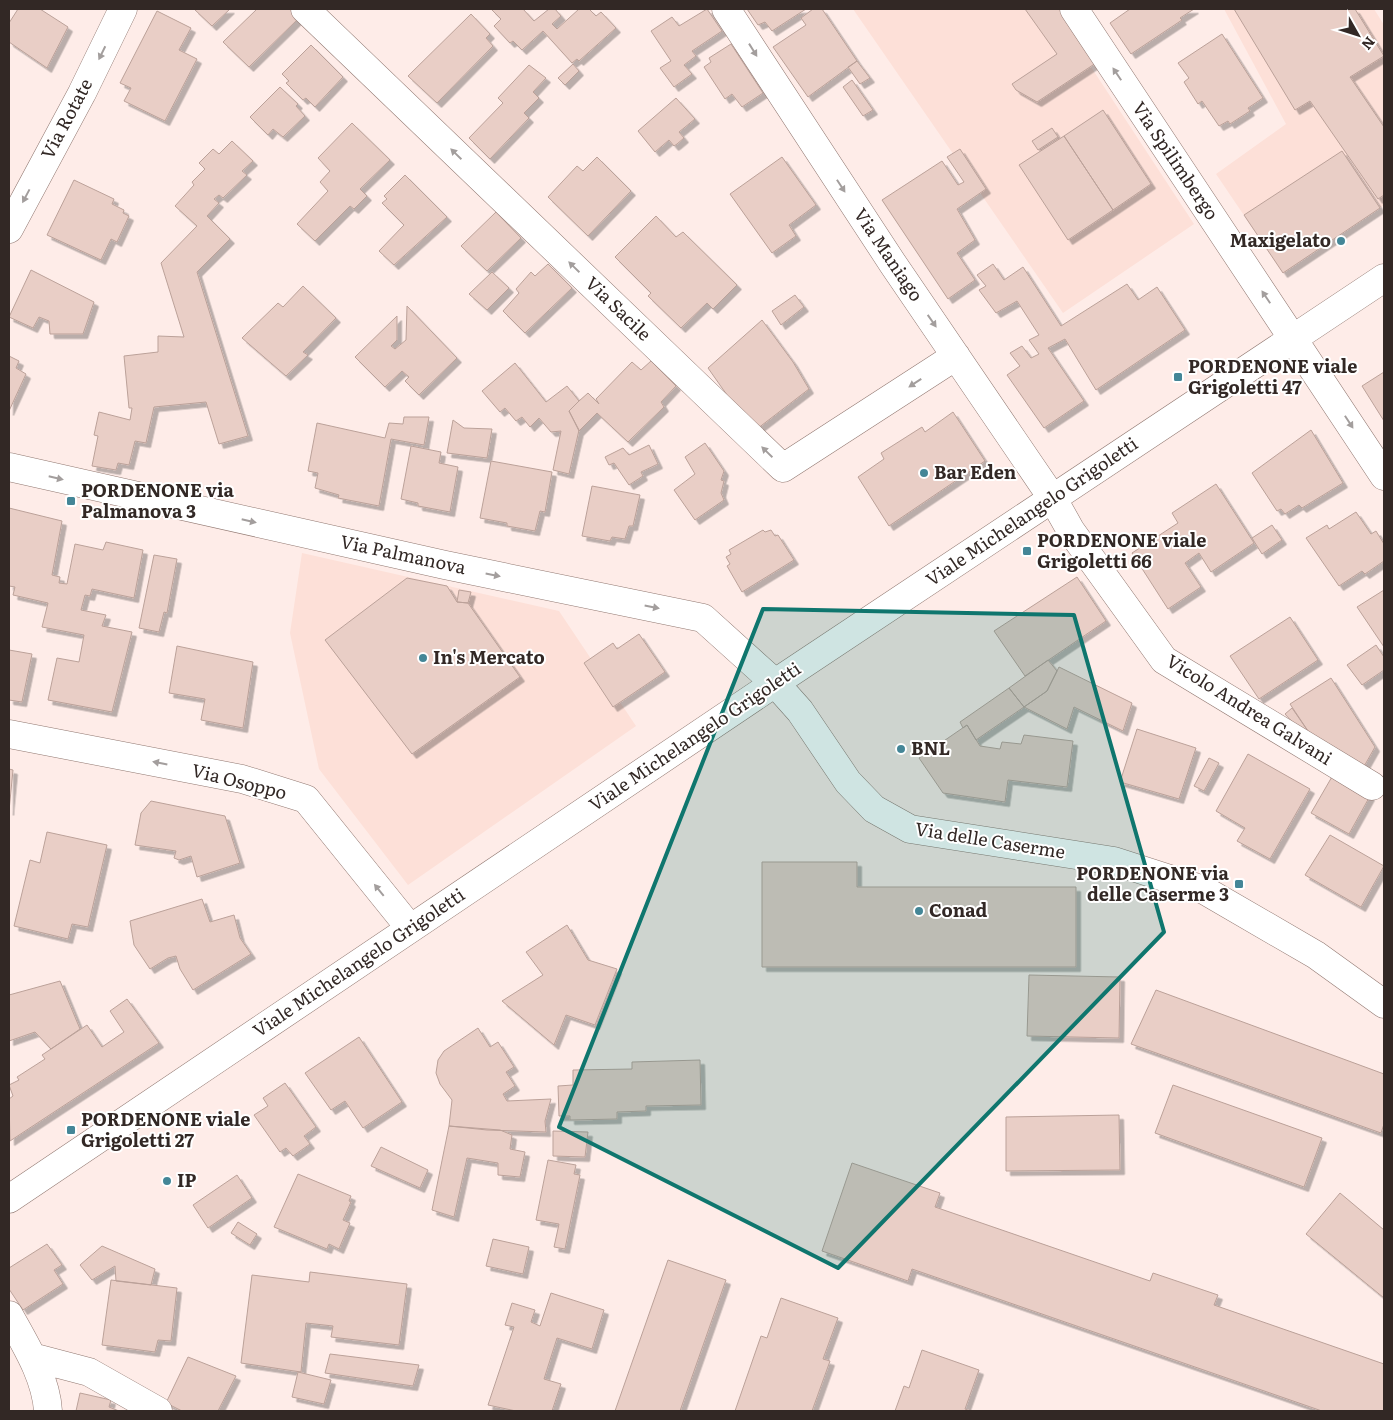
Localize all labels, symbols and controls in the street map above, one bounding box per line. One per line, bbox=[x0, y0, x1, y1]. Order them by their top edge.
north arrow bbox=[1333, 10, 1383, 60]
text: N bbox=[1357, 33, 1380, 55]
one-way arrow bbox=[748, 43, 757, 57]
one-way arrow bbox=[98, 45, 106, 60]
one-way arrow bbox=[1113, 68, 1122, 81]
street label: Via Rotate bbox=[33, 73, 98, 163]
street label: Via Spilimbergo bbox=[1126, 95, 1226, 225]
one-way arrow bbox=[451, 148, 463, 160]
one-way arrow bbox=[837, 179, 846, 193]
one-way arrow bbox=[22, 189, 30, 204]
street label: Via Maniago bbox=[848, 202, 930, 306]
place label: Maxigelato bbox=[1230, 226, 1331, 253]
marker: Maxigelato bbox=[1335, 235, 1347, 247]
one-way arrow bbox=[568, 261, 580, 273]
street label: Via Sacile bbox=[580, 269, 658, 346]
one-way arrow bbox=[1261, 290, 1271, 304]
one-way arrow bbox=[927, 314, 937, 328]
place label: PORDENONE viale Grigoletti 47 bbox=[1188, 352, 1357, 400]
marker: PORDENONE viale Grigoletti 47 bbox=[1172, 371, 1184, 383]
one-way arrow bbox=[909, 378, 922, 387]
one-way arrow bbox=[1344, 415, 1353, 429]
street label: Viale Michelangelo Grigoletti bbox=[920, 429, 1143, 592]
one-way arrow bbox=[761, 446, 773, 458]
place label: Bar Eden bbox=[934, 458, 1017, 485]
marker: Bar Eden bbox=[918, 467, 930, 479]
one-way arrow bbox=[49, 474, 64, 482]
place label: PORDENONE via Palmanova 3 bbox=[81, 476, 234, 524]
marker: PORDENONE via Palmanova 3 bbox=[65, 495, 77, 507]
one-way arrow bbox=[241, 517, 257, 525]
place label: PORDENONE viale Grigoletti 66 bbox=[1037, 526, 1206, 574]
street label: Via Palmanova bbox=[338, 527, 469, 580]
marker: PORDENONE viale Grigoletti 66 bbox=[1021, 545, 1033, 557]
one-way arrow bbox=[486, 571, 501, 579]
one-way arrow bbox=[645, 603, 660, 611]
place label: In's Mercato bbox=[433, 643, 545, 670]
street label: Vicolo Andrea Galvani bbox=[1162, 647, 1338, 771]
marker: In's Mercato bbox=[417, 652, 429, 664]
street label: Viale Michelangelo Grigoletti bbox=[583, 654, 806, 817]
place label: BNL bbox=[911, 734, 950, 761]
marker: BNL bbox=[895, 743, 907, 755]
street label: Via Osoppo bbox=[189, 756, 290, 805]
one-way arrow bbox=[152, 759, 167, 767]
street label: Via delle Caserme bbox=[913, 814, 1067, 865]
place label: PORDENONE via delle Caserme 3 bbox=[1076, 859, 1230, 907]
marker: PORDENONE via delle Caserme 3 bbox=[1233, 878, 1245, 890]
street label: Viale Michelangelo Grigoletti bbox=[247, 880, 470, 1043]
one-way arrow bbox=[374, 884, 385, 897]
place label: Conad bbox=[929, 896, 987, 923]
marker: Conad bbox=[913, 905, 925, 917]
place label: PORDENONE viale Grigoletti 27 bbox=[81, 1105, 250, 1153]
marker: PORDENONE viale Grigoletti 27 bbox=[65, 1124, 77, 1136]
place label: IP bbox=[177, 1166, 197, 1193]
marker: IP bbox=[161, 1175, 173, 1187]

